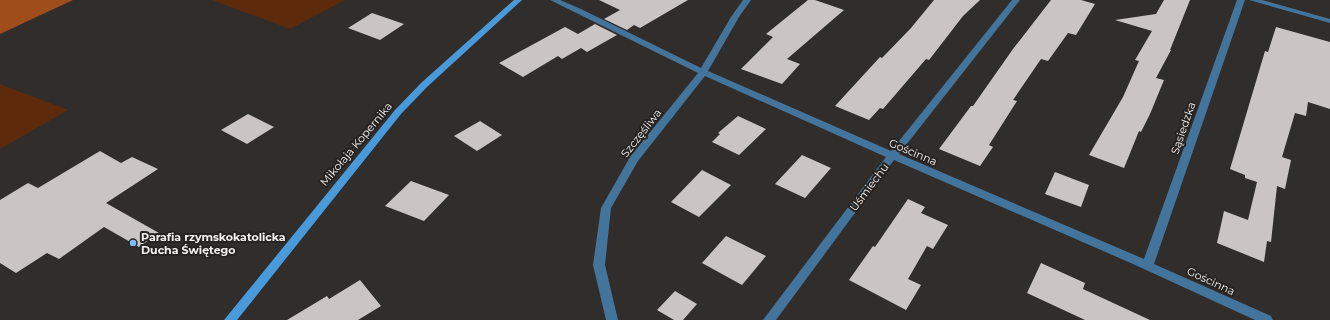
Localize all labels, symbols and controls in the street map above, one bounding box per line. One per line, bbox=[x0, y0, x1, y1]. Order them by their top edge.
street label: Mikołaja Kopernika bbox=[317, 99, 395, 189]
street label: Sąsiedzka bbox=[1168, 100, 1198, 156]
street label: Szczęśliwa bbox=[618, 106, 664, 160]
street label: Gościnna bbox=[887, 136, 939, 168]
street label: Uśmiechu bbox=[846, 160, 892, 214]
place label: Parafia rzymskokatolicka Ducha Świętego bbox=[141, 230, 286, 257]
marker: Parafia rzymskokatolicka Ducha Świętego bbox=[128, 238, 138, 248]
street label: Gościnna bbox=[1185, 264, 1237, 298]

